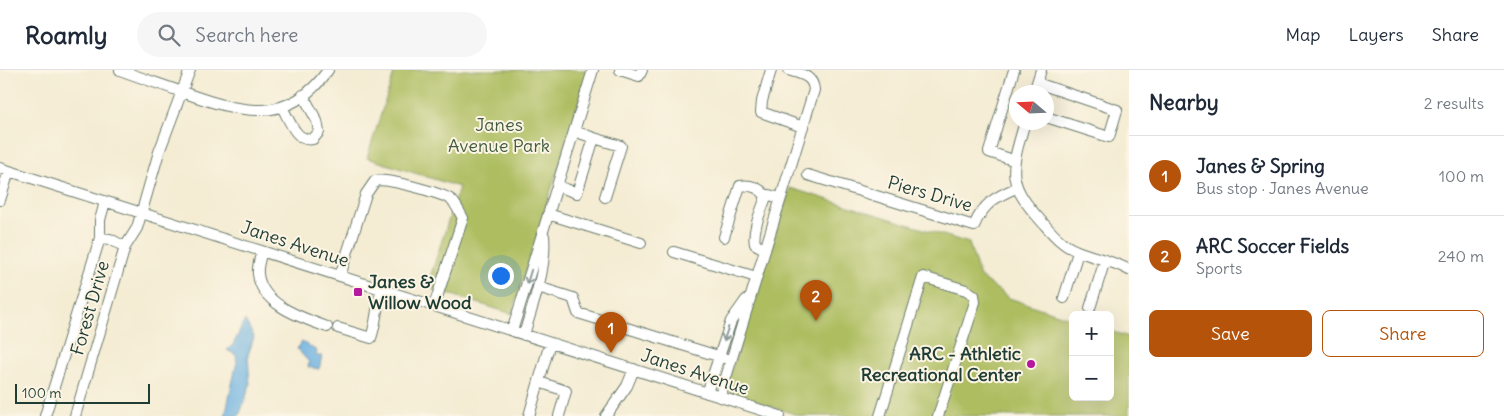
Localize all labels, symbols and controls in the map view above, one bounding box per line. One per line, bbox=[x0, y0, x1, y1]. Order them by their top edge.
search box bbox=[137, 12, 487, 57]
text: Roamly bbox=[25, 20, 107, 50]
icon: search bbox=[155, 21, 183, 49]
text: Search here bbox=[195, 23, 298, 47]
text: Map bbox=[1285, 23, 1320, 46]
text: Layers bbox=[1348, 23, 1404, 46]
text: Share bbox=[1432, 23, 1479, 46]
north arrow bbox=[1009, 85, 1054, 130]
text: Nearby bbox=[1149, 89, 1219, 116]
text: 2 results bbox=[1424, 93, 1484, 113]
park label: Janes Avenue Park bbox=[448, 113, 550, 157]
text: Janes & Spring bbox=[1196, 154, 1325, 178]
text: 1 bbox=[1162, 166, 1168, 186]
text: 100 m bbox=[1439, 166, 1484, 186]
street label: Piers Drive bbox=[885, 170, 975, 217]
text: Bus stop · Janes Avenue bbox=[1196, 178, 1369, 198]
street label: Janes Avenue bbox=[238, 215, 352, 272]
text: ARC Soccer Fields bbox=[1196, 234, 1349, 258]
text: 2 bbox=[1161, 246, 1169, 266]
text: 240 m bbox=[1438, 246, 1484, 266]
street label: Forest Drive bbox=[65, 258, 114, 358]
text: Sports bbox=[1196, 258, 1242, 278]
your location bbox=[488, 263, 514, 289]
one-way arrow bbox=[524, 268, 533, 284]
place label: Janes & Willow Wood bbox=[368, 270, 472, 314]
pin: 2 bbox=[800, 280, 832, 321]
marker: Janes & Willow Wood bbox=[352, 286, 364, 298]
button: Save bbox=[1149, 310, 1312, 357]
button: Share bbox=[1322, 310, 1484, 357]
map controls bbox=[1069, 311, 1114, 401]
button: + bbox=[1069, 311, 1114, 356]
pin: 1 bbox=[595, 312, 627, 353]
one-way arrow bbox=[721, 326, 730, 341]
place label: ARC - Athletic Recreational Center bbox=[861, 342, 1022, 386]
street label: Janes Avenue bbox=[638, 343, 752, 400]
button: − bbox=[1069, 356, 1114, 401]
marker: ARC - Athletic Recreational Center bbox=[1025, 358, 1037, 370]
scale bar bbox=[15, 381, 150, 404]
text: 100 m bbox=[22, 384, 62, 402]

